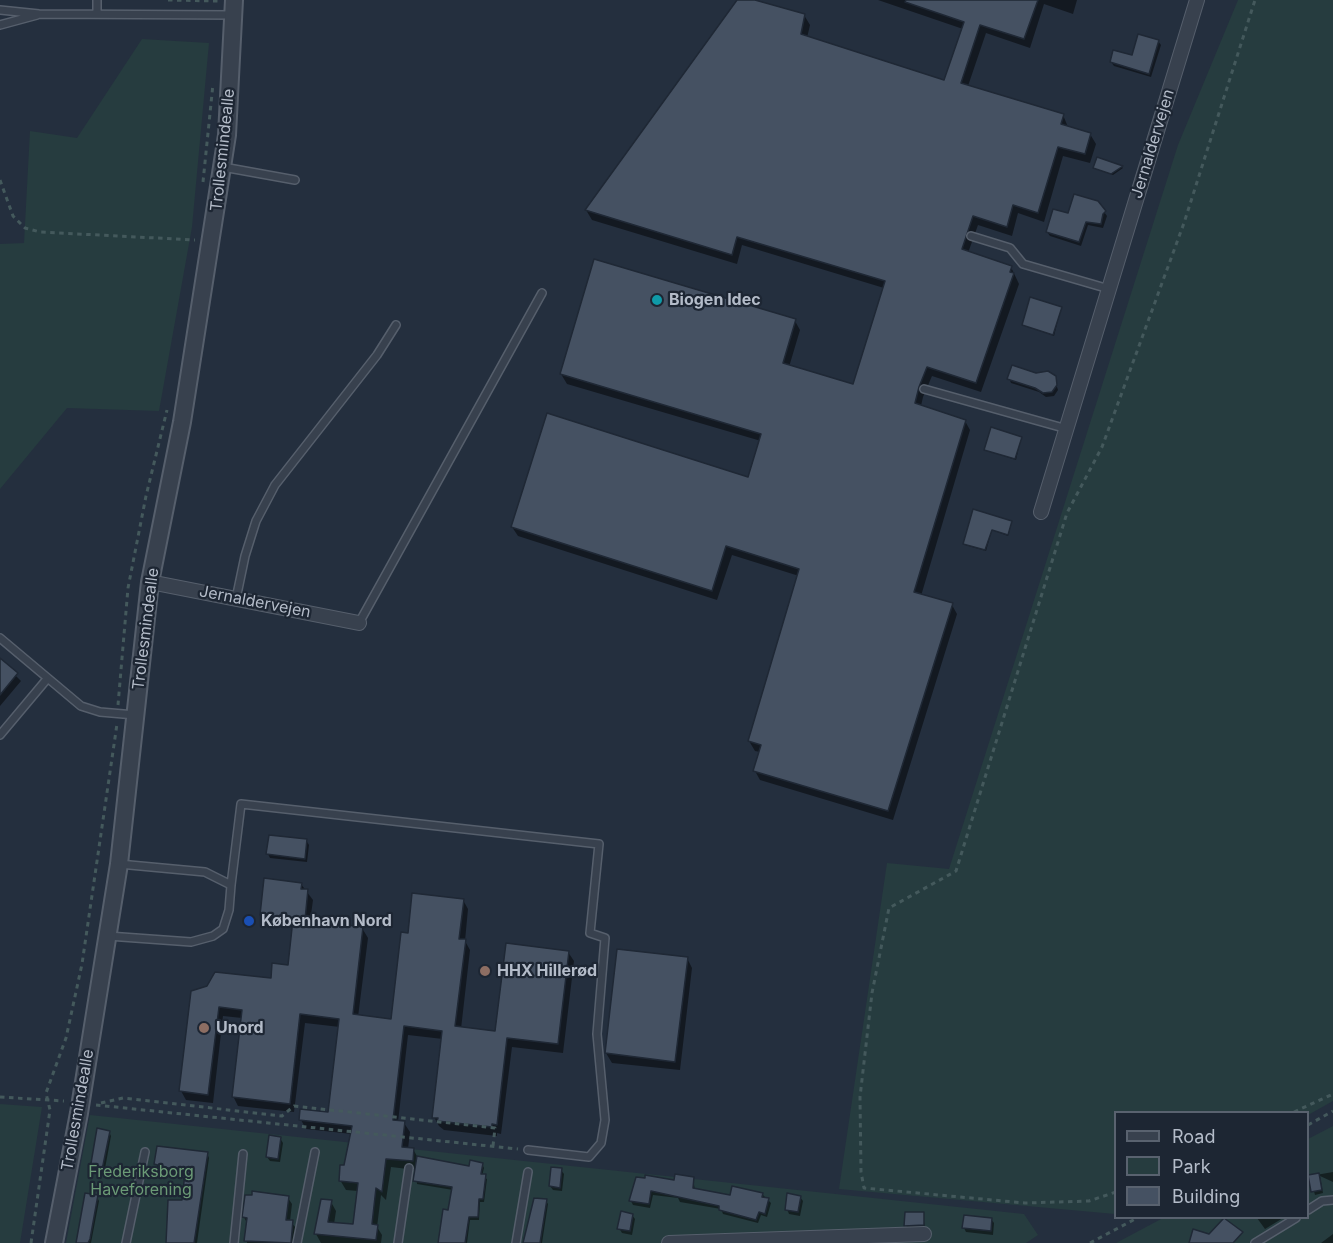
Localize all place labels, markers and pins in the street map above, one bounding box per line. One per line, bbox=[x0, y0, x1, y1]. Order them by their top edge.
place label: Biogen Idec bbox=[669, 290, 761, 310]
marker: Biogen Idec bbox=[650, 293, 664, 307]
place label: København Nord bbox=[261, 911, 392, 931]
marker: København Nord bbox=[242, 914, 256, 928]
place label: HHX Hillerød bbox=[497, 961, 597, 981]
marker: HHX Hillerød bbox=[478, 964, 492, 978]
place label: Unord bbox=[216, 1018, 264, 1038]
marker: Unord bbox=[197, 1021, 211, 1035]

